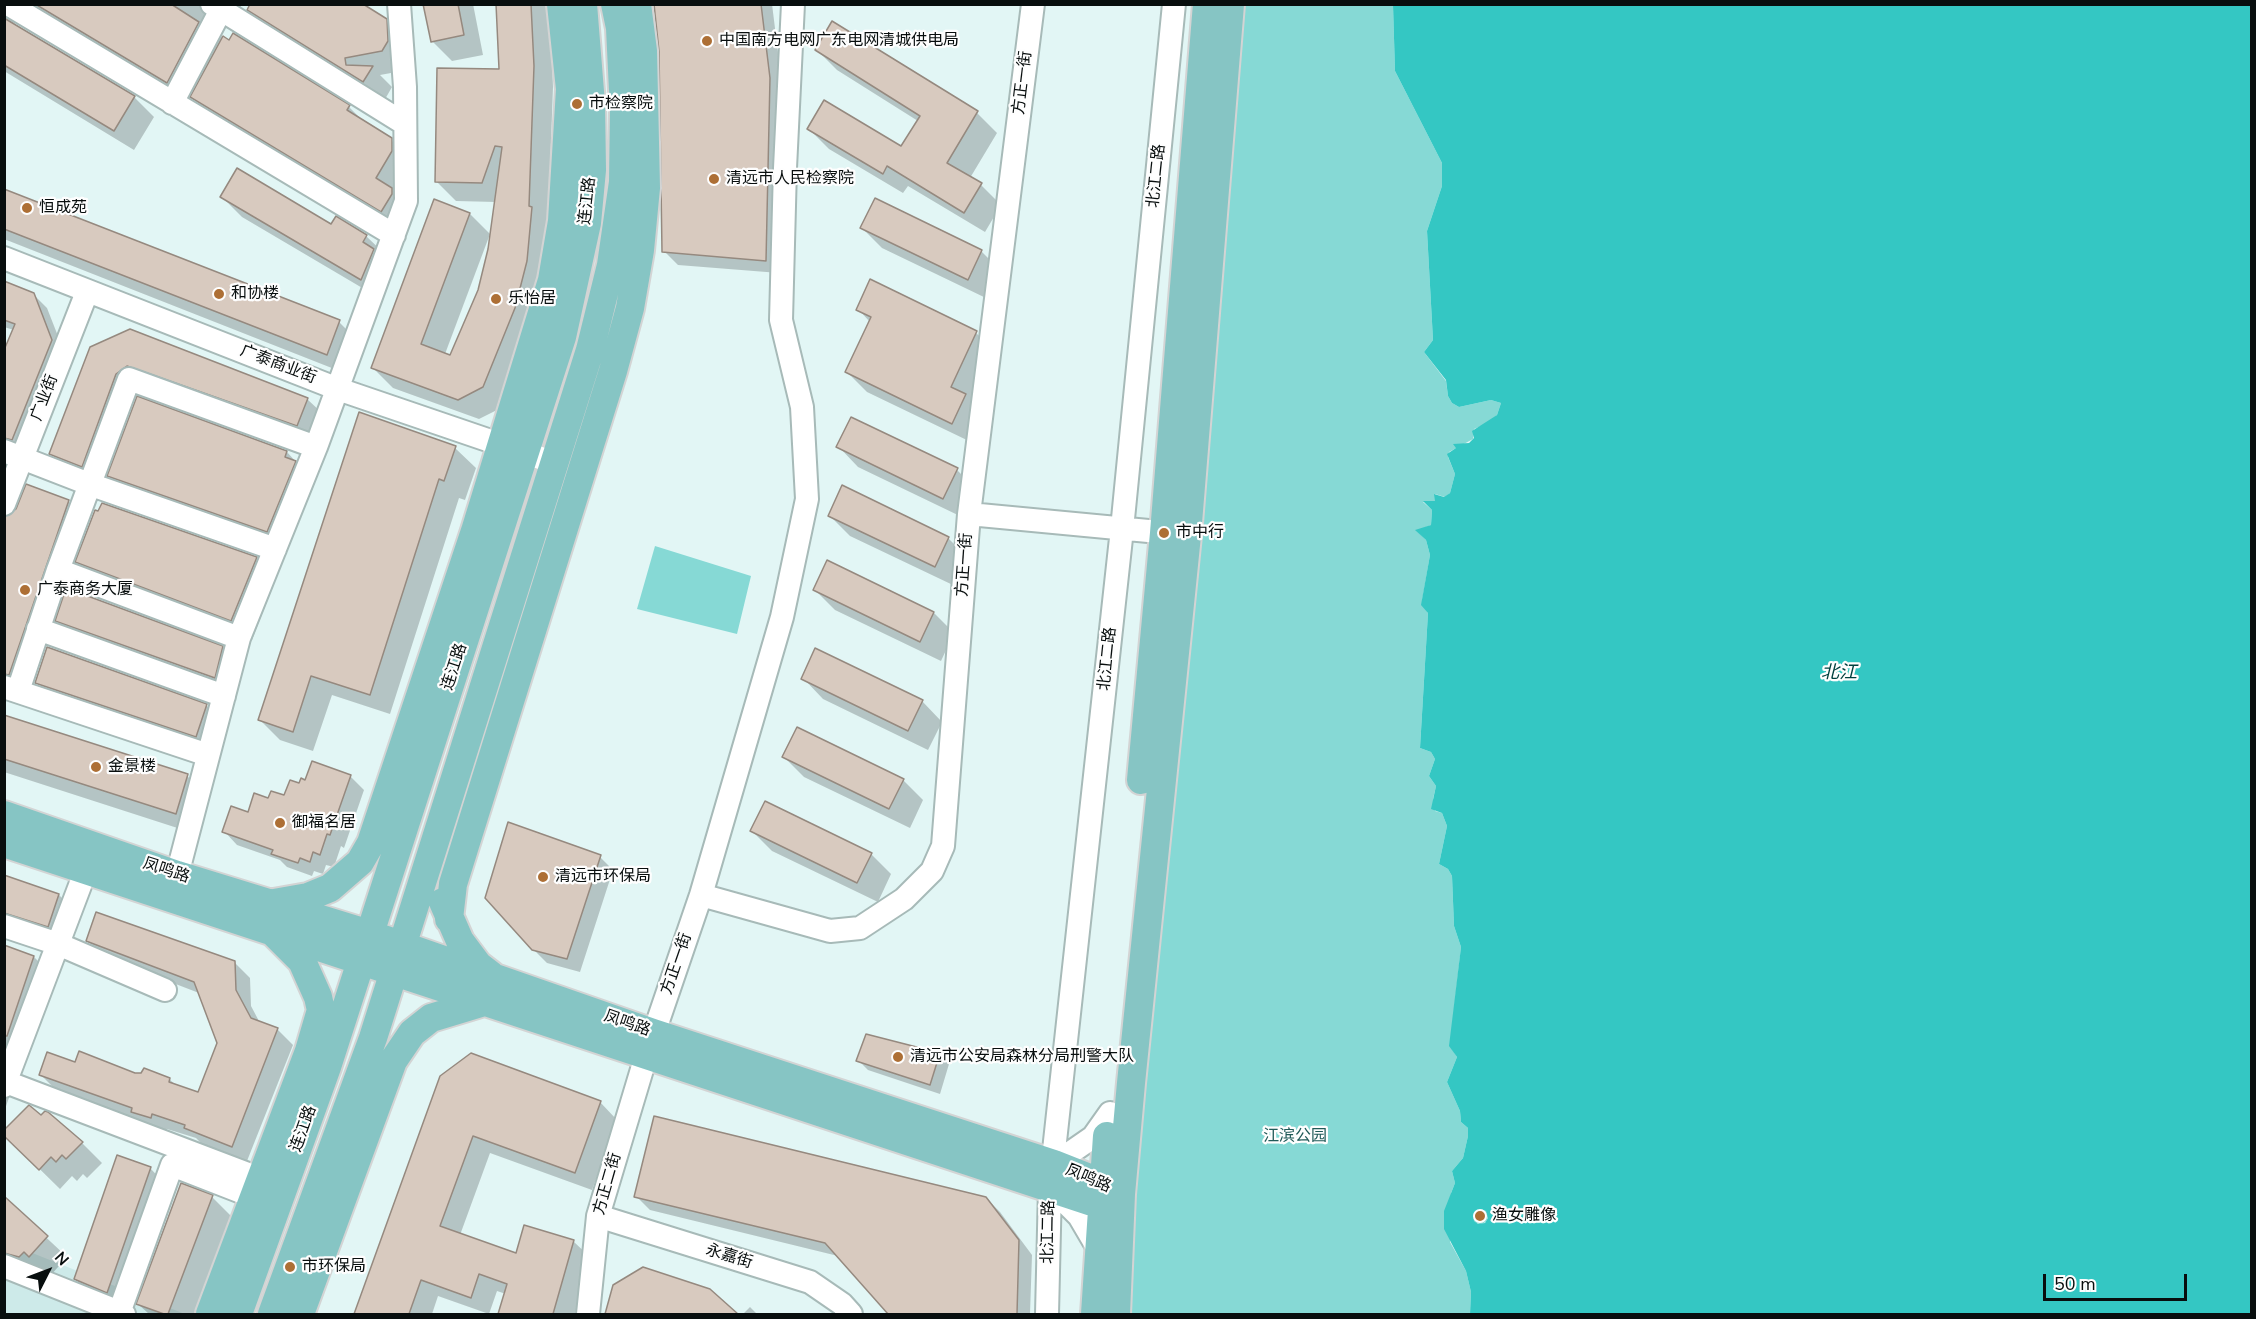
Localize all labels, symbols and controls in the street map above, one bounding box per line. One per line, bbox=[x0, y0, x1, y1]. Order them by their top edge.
place label: 中国南方电网广东电网清城供电局 bbox=[719, 31, 959, 51]
marker: 中国南方电网广东电网清城供电局 bbox=[700, 34, 714, 48]
street label: 方正一街 bbox=[1010, 50, 1036, 116]
place label: 市检察院 bbox=[589, 94, 653, 114]
marker: 市检察院 bbox=[570, 97, 584, 111]
street label: 北江二路 bbox=[1144, 143, 1170, 209]
place label: 清远市人民检察院 bbox=[726, 169, 854, 189]
marker: 清远市人民检察院 bbox=[707, 172, 721, 186]
street label: 连江路 bbox=[576, 176, 600, 226]
place label: 恒成苑 bbox=[39, 198, 87, 218]
marker: 恒成苑 bbox=[20, 201, 34, 215]
place label: 和协楼 bbox=[231, 284, 279, 304]
marker: 和协楼 bbox=[212, 287, 226, 301]
place label: 乐怡居 bbox=[508, 289, 556, 309]
marker: 乐怡居 bbox=[489, 292, 503, 306]
street label: 广泰商业街 bbox=[237, 342, 319, 388]
street label: 广业街 bbox=[27, 372, 63, 424]
place label: 市中行 bbox=[1176, 523, 1224, 543]
marker: 市中行 bbox=[1157, 526, 1171, 540]
street label: 方正一街 bbox=[953, 532, 977, 598]
place label: 广泰商务大厦 bbox=[37, 580, 133, 600]
marker: 广泰商务大厦 bbox=[18, 583, 32, 597]
street label: 北江二路 bbox=[1095, 626, 1121, 692]
street label: 连江路 bbox=[438, 641, 472, 693]
water label: 北江 bbox=[1821, 663, 1857, 685]
place label: 金景楼 bbox=[108, 757, 156, 777]
marker: 金景楼 bbox=[89, 760, 103, 774]
place label: 御福名居 bbox=[292, 813, 356, 833]
marker: 御福名居 bbox=[273, 816, 287, 830]
street label: 凤鸣路 bbox=[140, 854, 192, 888]
place label: 清远市环保局 bbox=[555, 867, 651, 887]
marker: 清远市环保局 bbox=[536, 870, 550, 884]
street label: 方正一街 bbox=[658, 931, 696, 997]
street label: 凤鸣路 bbox=[601, 1007, 653, 1041]
place label: 清远市公安局森林分局刑警大队 bbox=[910, 1047, 1134, 1067]
marker: 清远市公安局森林分局刑警大队 bbox=[891, 1050, 905, 1064]
street label: 连江路 bbox=[287, 1103, 321, 1155]
park label: 江滨公园 bbox=[1263, 1127, 1327, 1147]
street label: 方正二街 bbox=[590, 1151, 626, 1217]
street label: 凤鸣路 bbox=[1062, 1161, 1114, 1197]
street label: 北江二路 bbox=[1039, 1200, 1059, 1264]
place label: 渔女雕像 bbox=[1492, 1206, 1556, 1226]
marker: 渔女雕像 bbox=[1473, 1209, 1487, 1223]
north arrow bbox=[18, 1241, 78, 1301]
street label: 永嘉街 bbox=[703, 1241, 755, 1273]
text: N bbox=[49, 1247, 74, 1271]
place label: 市环保局 bbox=[302, 1257, 366, 1277]
marker: 市环保局 bbox=[283, 1260, 297, 1274]
scale bar bbox=[2046, 1262, 2190, 1300]
text: 50 m bbox=[2054, 1272, 2096, 1296]

